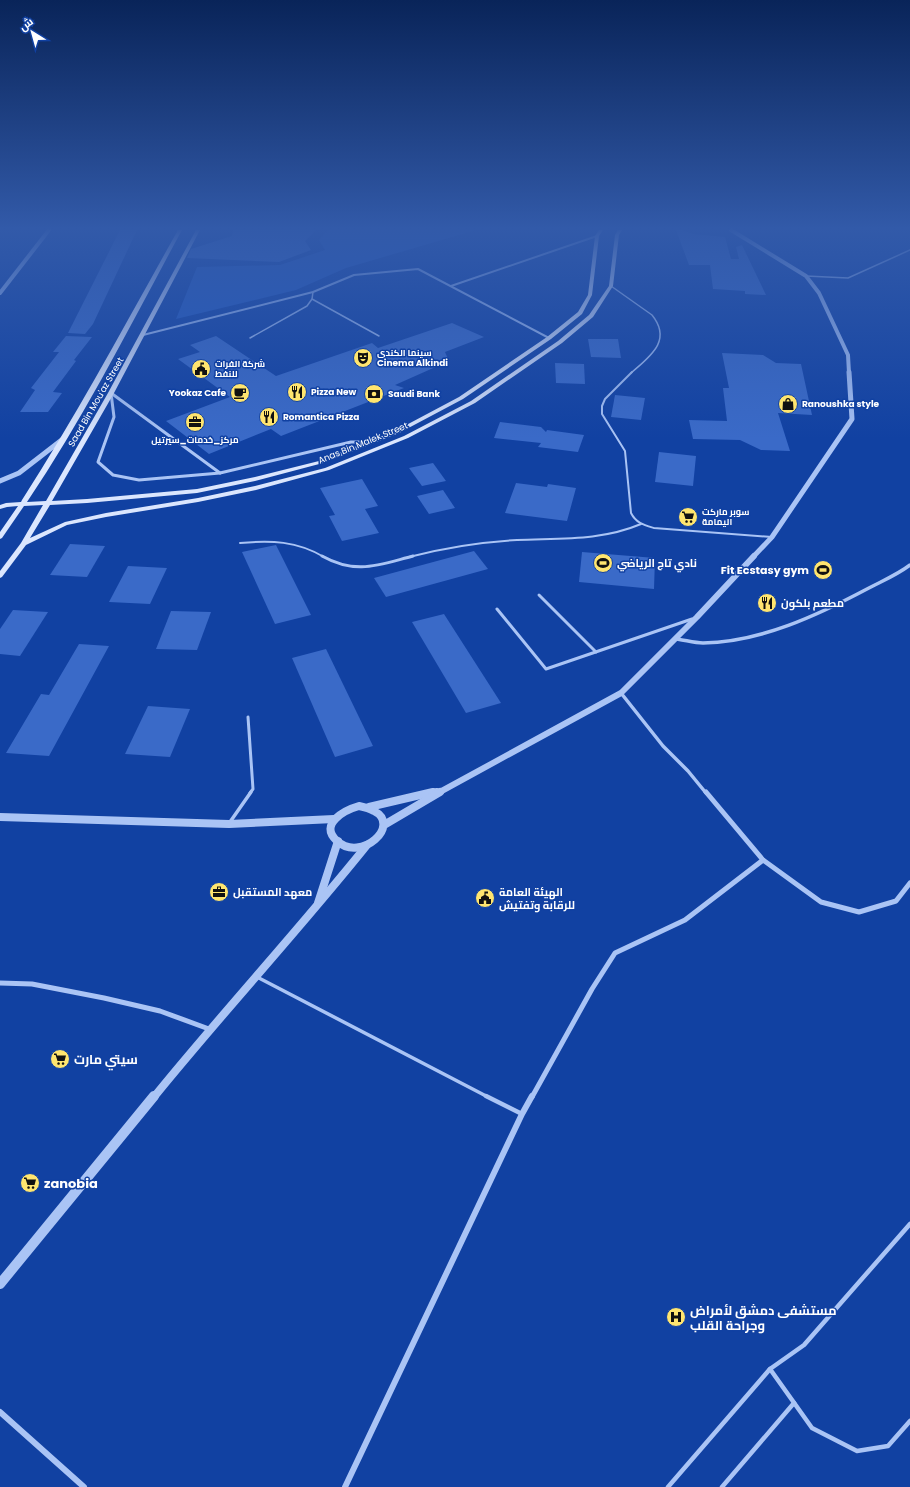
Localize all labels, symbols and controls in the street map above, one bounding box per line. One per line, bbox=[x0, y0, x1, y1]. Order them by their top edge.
north arrow bbox=[12, 12, 52, 52]
text: ش bbox=[16, 13, 36, 35]
theatre icon: سينما الكندي Cinema Alkindi bbox=[352, 347, 374, 369]
place label: سينما الكندي Cinema Alkindi bbox=[377, 347, 448, 369]
street label: Saad Bin Mou'az Street bbox=[65, 355, 127, 449]
public building icon: شركة الفرات للنفط bbox=[190, 358, 212, 380]
place label: شركة الفرات للنفط bbox=[215, 358, 265, 380]
restaurant icon: Pizza New bbox=[286, 381, 308, 403]
cafe icon: Yookaz Cafe bbox=[229, 382, 251, 404]
bank icon: Saudi Bank bbox=[363, 383, 385, 405]
place label: Pizza New bbox=[311, 386, 357, 398]
place label: Yookaz Cafe bbox=[169, 387, 226, 399]
place label: Saudi Bank bbox=[388, 388, 440, 400]
shop icon: Ranoushka style bbox=[777, 393, 799, 415]
place label: Ranoushka style bbox=[802, 398, 880, 410]
restaurant icon: Romantica Pizza bbox=[258, 406, 280, 428]
office icon: مركز_خدمات_سيرتيل bbox=[184, 411, 206, 433]
place label: Romantica Pizza bbox=[283, 411, 359, 423]
street label: Anas Bin Malek Street bbox=[316, 419, 410, 467]
place label: مركز_خدمات_سيرتيل bbox=[151, 434, 239, 446]
supermarket icon: سوبر ماركت اليمامة bbox=[677, 506, 699, 528]
place label: سوبر ماركت اليمامة bbox=[702, 506, 750, 528]
sports icon: نادي تاج الرياضي bbox=[592, 552, 614, 574]
place label: نادي تاج الرياضي bbox=[617, 555, 697, 573]
sports icon: Fit Ecstasy gym bbox=[812, 559, 834, 581]
place label: Fit Ecstasy gym bbox=[721, 562, 809, 578]
restaurant icon: مطعم بلكون bbox=[756, 592, 778, 614]
place label: مطعم بلكون bbox=[781, 595, 844, 611]
office icon: معهد المستقبل bbox=[208, 881, 230, 903]
place label: معهد المستقبل bbox=[233, 884, 312, 900]
place label: الهيئة العامة للرقابة وتفتيش bbox=[499, 884, 575, 913]
public building icon: الهيئة العامة للرقابة وتفتيش bbox=[474, 887, 496, 909]
supermarket icon: سيتي مارت bbox=[49, 1048, 71, 1070]
place label: سيتي مارت bbox=[74, 1050, 138, 1071]
supermarket icon: zanobia bbox=[19, 1172, 41, 1194]
place label: zanobia bbox=[44, 1174, 98, 1193]
place label: مستشفى دمشق لأمراض وجراحة القلب bbox=[690, 1301, 837, 1335]
hospital icon: مستشفى دمشق لأمراض وجراحة القلب bbox=[665, 1306, 687, 1328]

